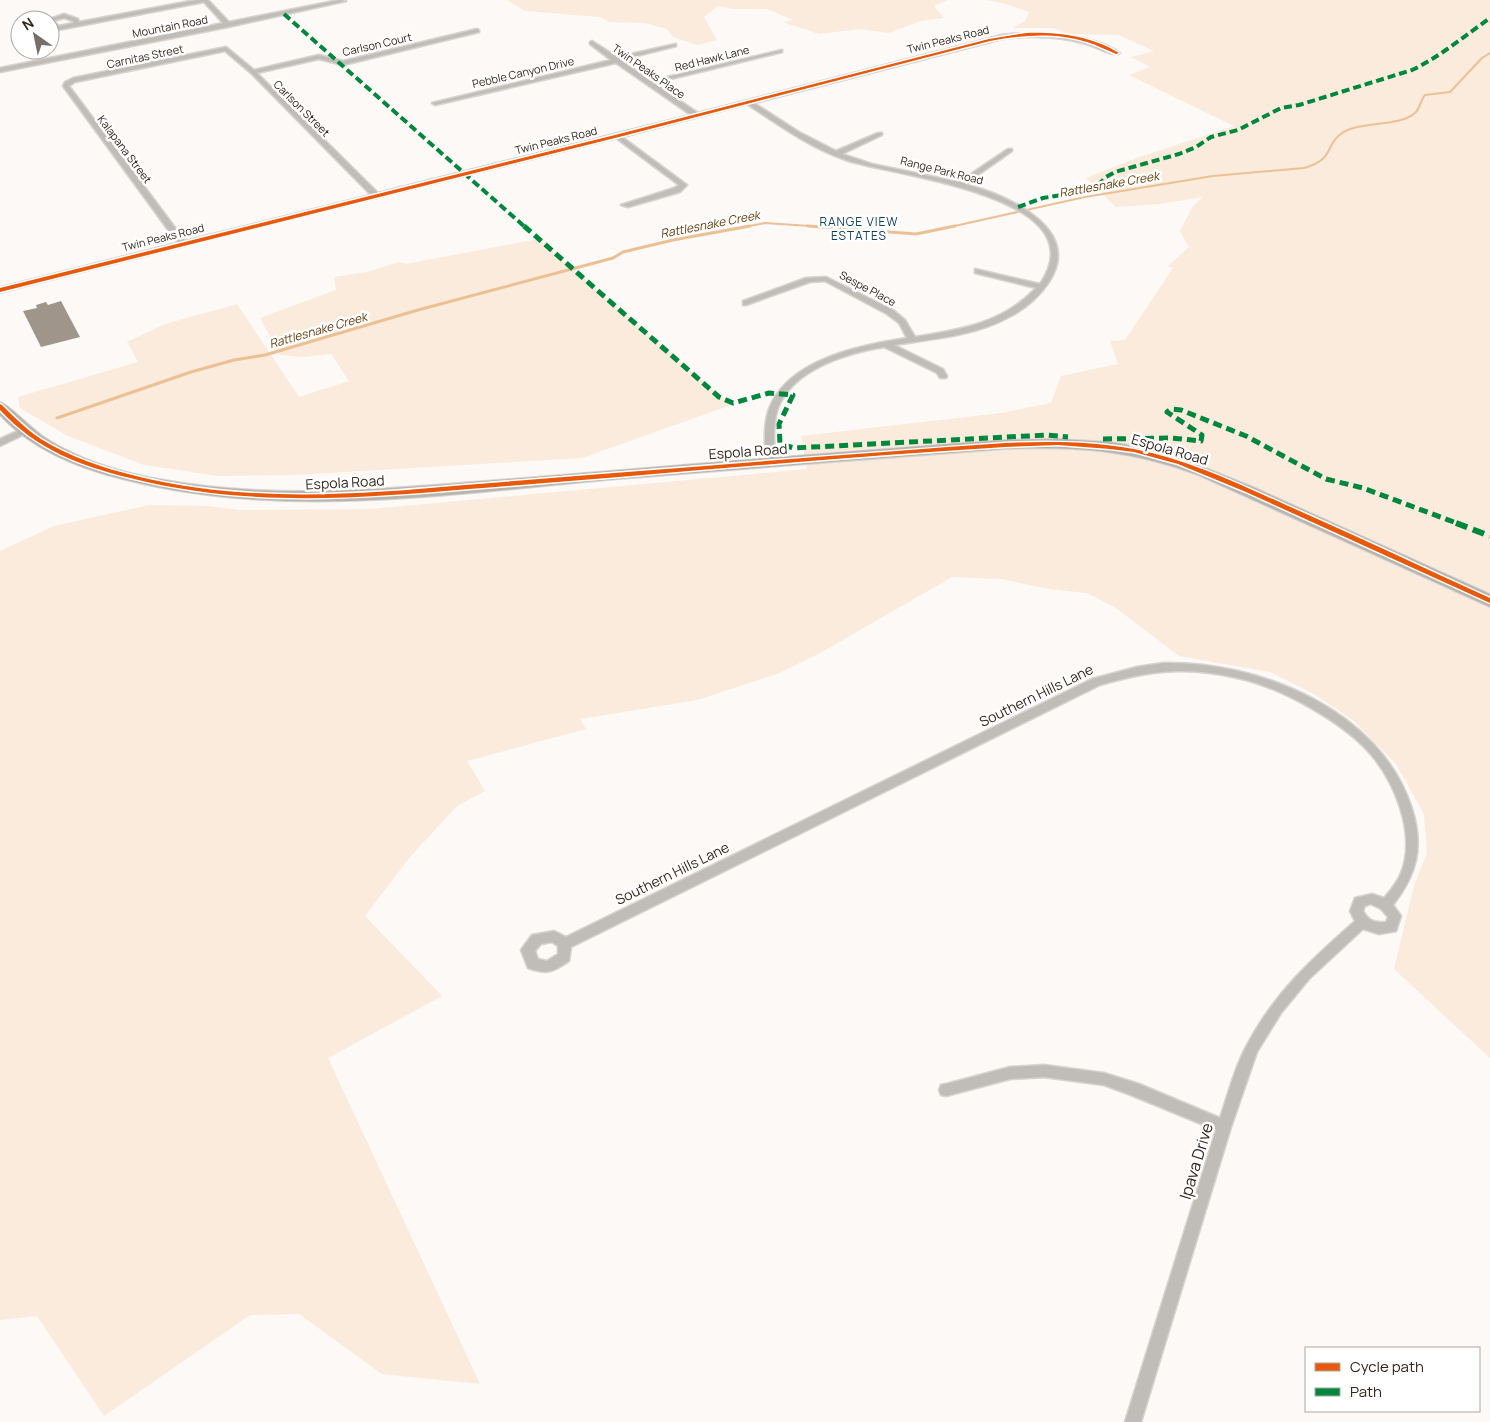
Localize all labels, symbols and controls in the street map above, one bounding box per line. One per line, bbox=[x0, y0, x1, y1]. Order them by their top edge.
north arrow bbox=[10, 10, 60, 60]
street label: Mountain Road bbox=[131, 11, 209, 41]
text: N bbox=[18, 13, 37, 34]
street label: Twin Peaks Road bbox=[905, 22, 991, 56]
street label: Carlson Court bbox=[341, 29, 413, 59]
street label: Twin Peaks Place bbox=[610, 40, 689, 102]
street label: Carnitas Street bbox=[105, 41, 185, 71]
street label: Red Hawk Lane bbox=[673, 41, 751, 75]
street label: Pebble Canyon Drive bbox=[471, 53, 576, 91]
street label: Carlson Street bbox=[271, 77, 333, 139]
street label: Kalapana Street bbox=[95, 112, 155, 186]
street label: Twin Peaks Road bbox=[513, 123, 599, 157]
street label: Range Park Road bbox=[899, 152, 985, 188]
water label: Rattlesnake Creek bbox=[1058, 166, 1162, 201]
water label: Rattlesnake Creek bbox=[659, 206, 763, 242]
district label: RANGE VIEW ESTATES bbox=[819, 213, 899, 244]
street label: Twin Peaks Road bbox=[120, 220, 206, 254]
street label: Sespe Place bbox=[837, 267, 899, 309]
water label: Rattlesnake Creek bbox=[267, 307, 371, 352]
street label: Espola Road bbox=[1129, 429, 1211, 469]
street label: Espola Road bbox=[708, 439, 788, 463]
street label: Espola Road bbox=[305, 470, 385, 494]
street label: Southern Hills Lane bbox=[976, 659, 1096, 731]
street label: Southern Hills Lane bbox=[612, 837, 732, 909]
street label: Ipava Drive bbox=[1174, 1120, 1218, 1202]
legend bbox=[1305, 1347, 1480, 1412]
text: Cycle path bbox=[1350, 1356, 1424, 1377]
text: Path bbox=[1350, 1381, 1382, 1402]

